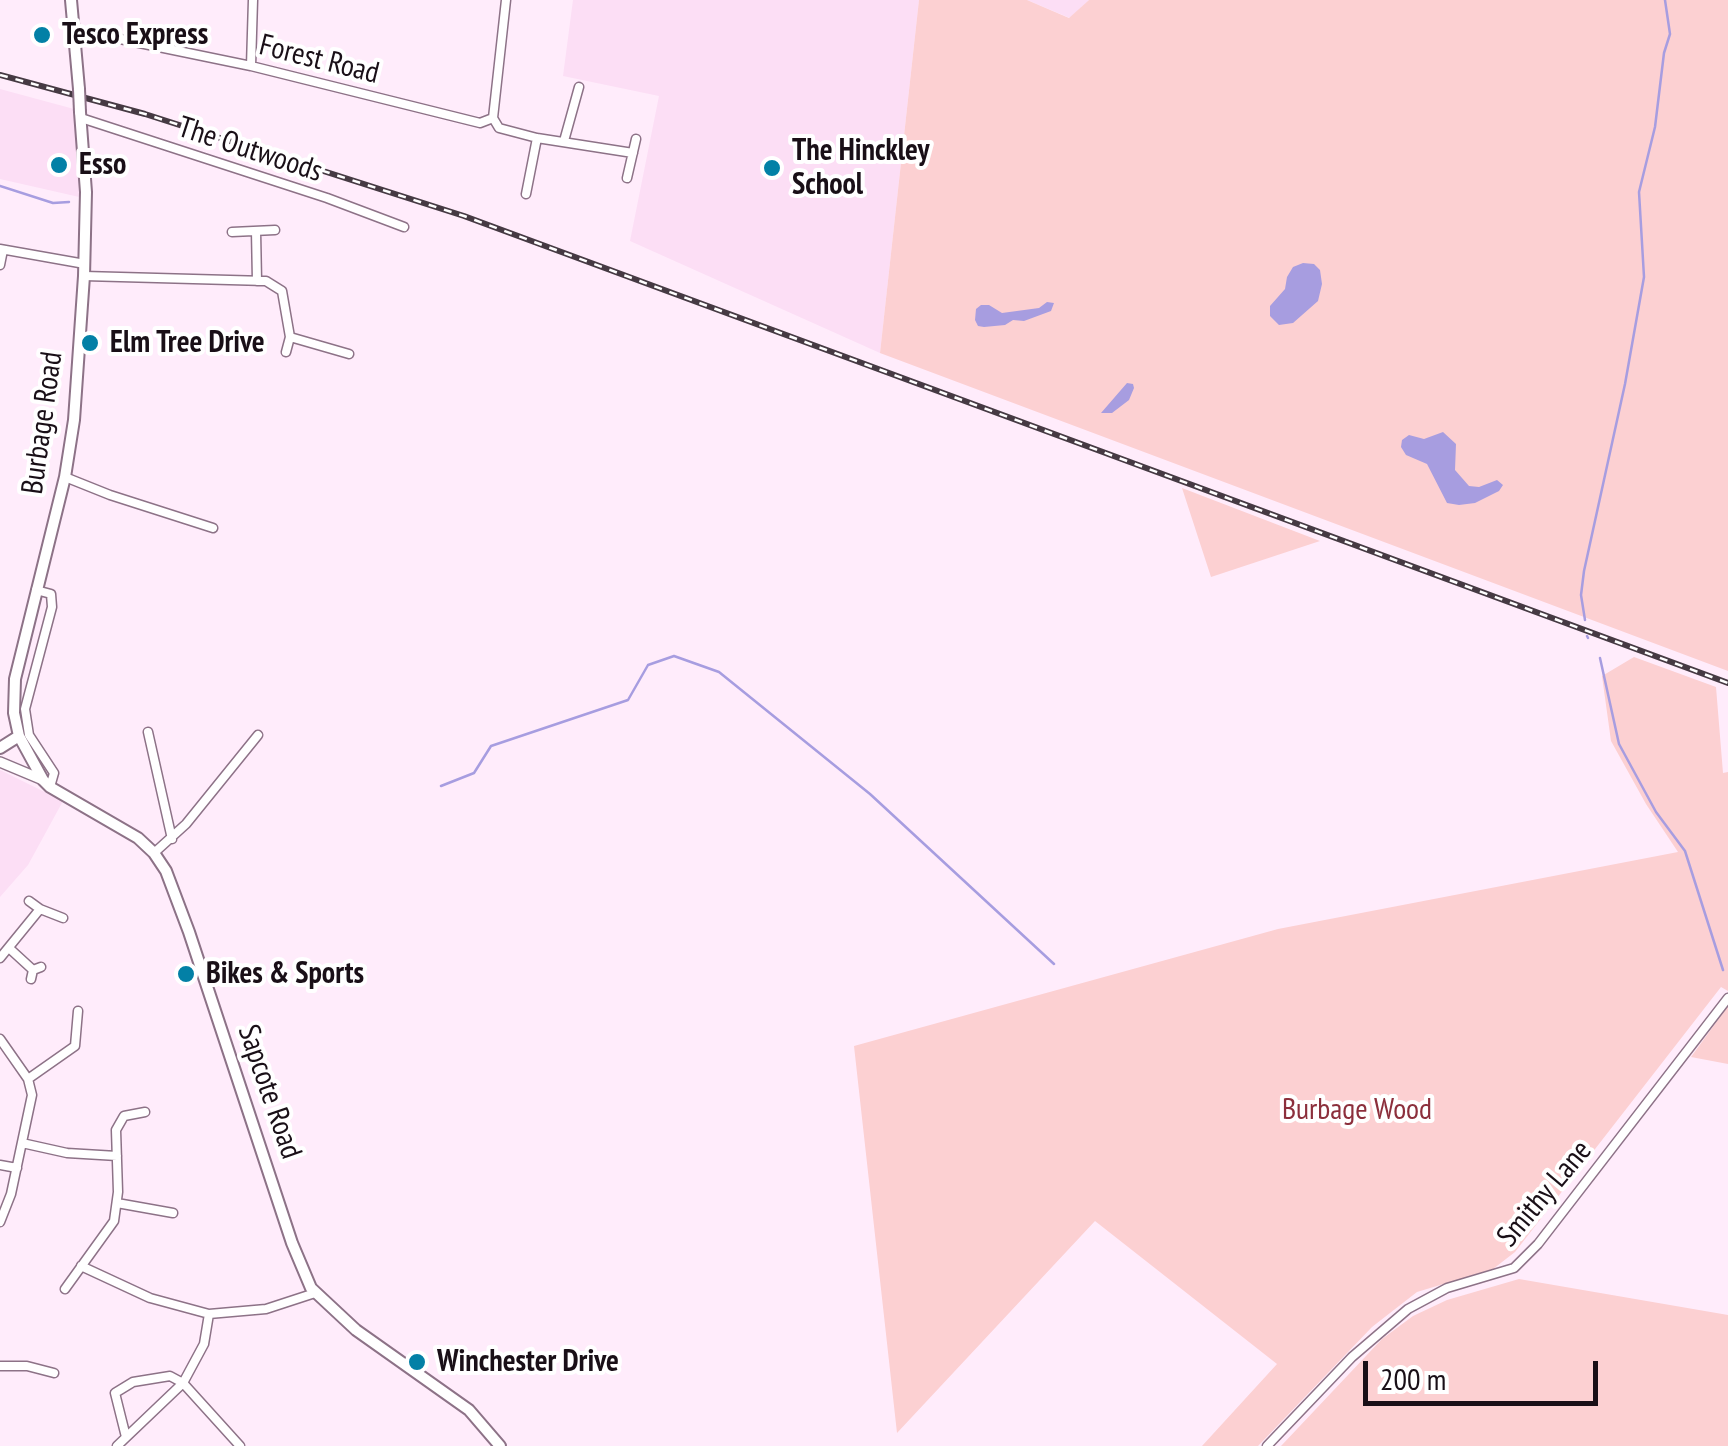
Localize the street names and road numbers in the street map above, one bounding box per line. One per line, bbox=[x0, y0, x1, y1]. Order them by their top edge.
street label: Forest Road bbox=[256, 28, 382, 92]
street label: The Outwoods bbox=[173, 110, 327, 190]
street label: Burbage Road bbox=[15, 350, 71, 496]
street label: Sapcote Road bbox=[229, 1020, 309, 1164]
street label: Smithy Lane bbox=[1490, 1134, 1600, 1254]

